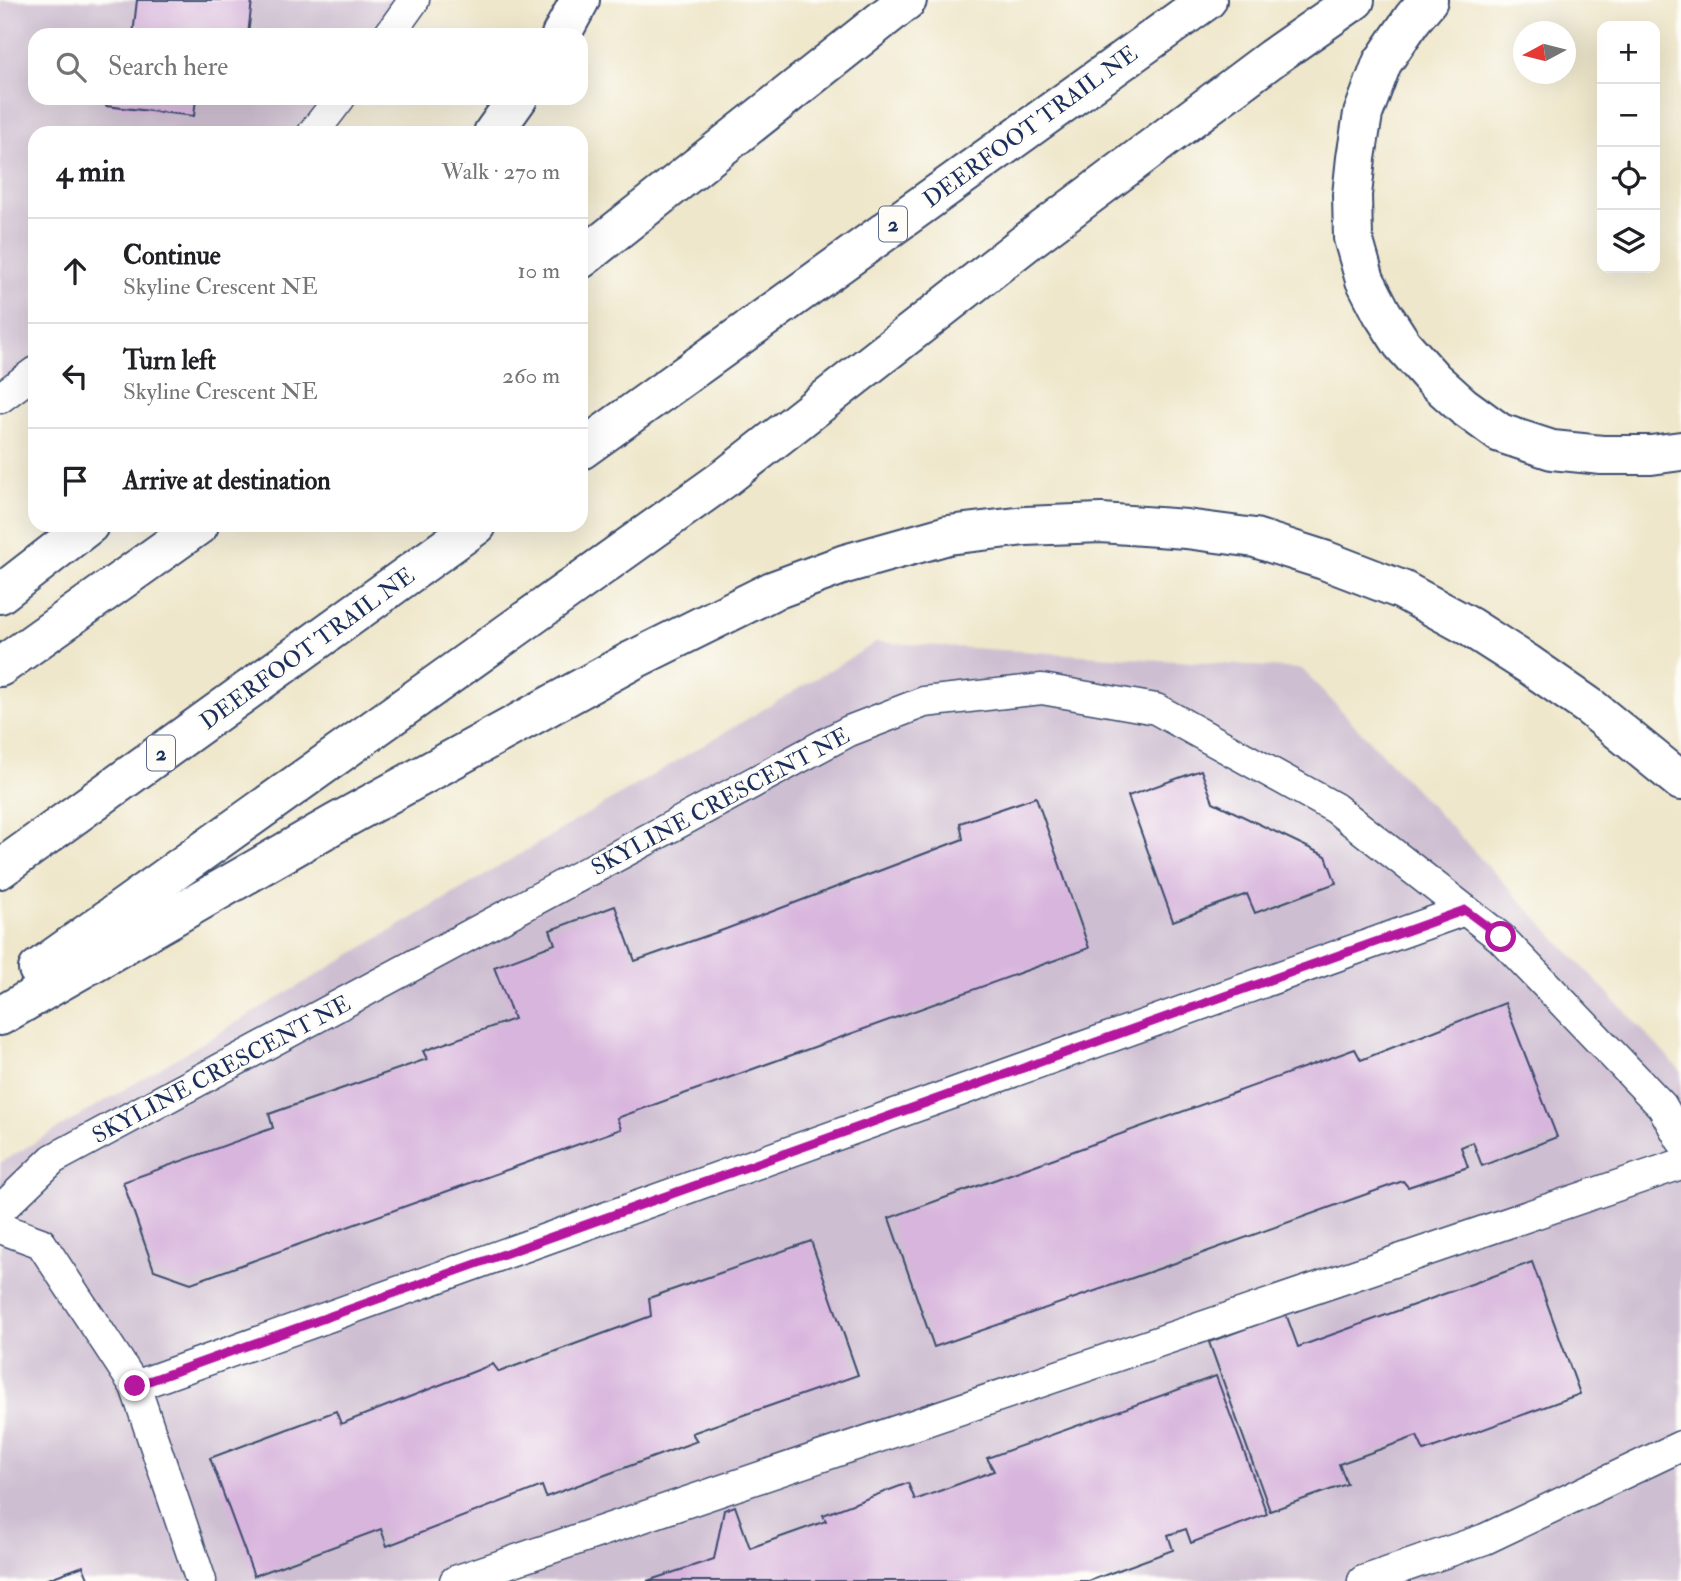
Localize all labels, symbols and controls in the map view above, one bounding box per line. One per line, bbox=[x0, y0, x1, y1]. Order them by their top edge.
north arrow bbox=[1513, 21, 1576, 84]
map controls bbox=[1597, 21, 1660, 273]
button: + bbox=[1597, 21, 1660, 84]
search box bbox=[28, 28, 588, 105]
street label: DEERFOOT TRAIL NE bbox=[917, 39, 1143, 214]
icon: search bbox=[52, 48, 90, 86]
text: Search here bbox=[108, 51, 228, 83]
button: − bbox=[1597, 84, 1660, 147]
button: locate bbox=[1597, 147, 1660, 210]
text: 4 min bbox=[56, 153, 125, 190]
text: Walk · 270 m bbox=[441, 157, 560, 186]
road number: 2 bbox=[879, 206, 907, 242]
button: layers bbox=[1597, 210, 1660, 273]
text: Continue bbox=[123, 240, 221, 272]
icon: ahead bbox=[56, 252, 94, 290]
text: 10 m bbox=[517, 256, 560, 285]
text: Skyline Crescent NE bbox=[123, 272, 318, 301]
text: Turn left bbox=[123, 345, 216, 377]
icon: left bbox=[56, 357, 94, 395]
text: 260 m bbox=[502, 361, 560, 390]
text: Skyline Crescent NE bbox=[123, 377, 318, 406]
icon: arrive bbox=[56, 462, 94, 500]
text: Arrive at destination bbox=[123, 465, 331, 497]
street label: DEERFOOT TRAIL NE bbox=[194, 561, 420, 736]
street label: SKYLINE CRESCENT NE bbox=[586, 721, 854, 882]
road number: 2 bbox=[147, 736, 175, 770]
route start bbox=[1485, 921, 1516, 952]
street label: SKYLINE CRESCENT NE bbox=[87, 989, 355, 1150]
route end bbox=[119, 1370, 150, 1401]

